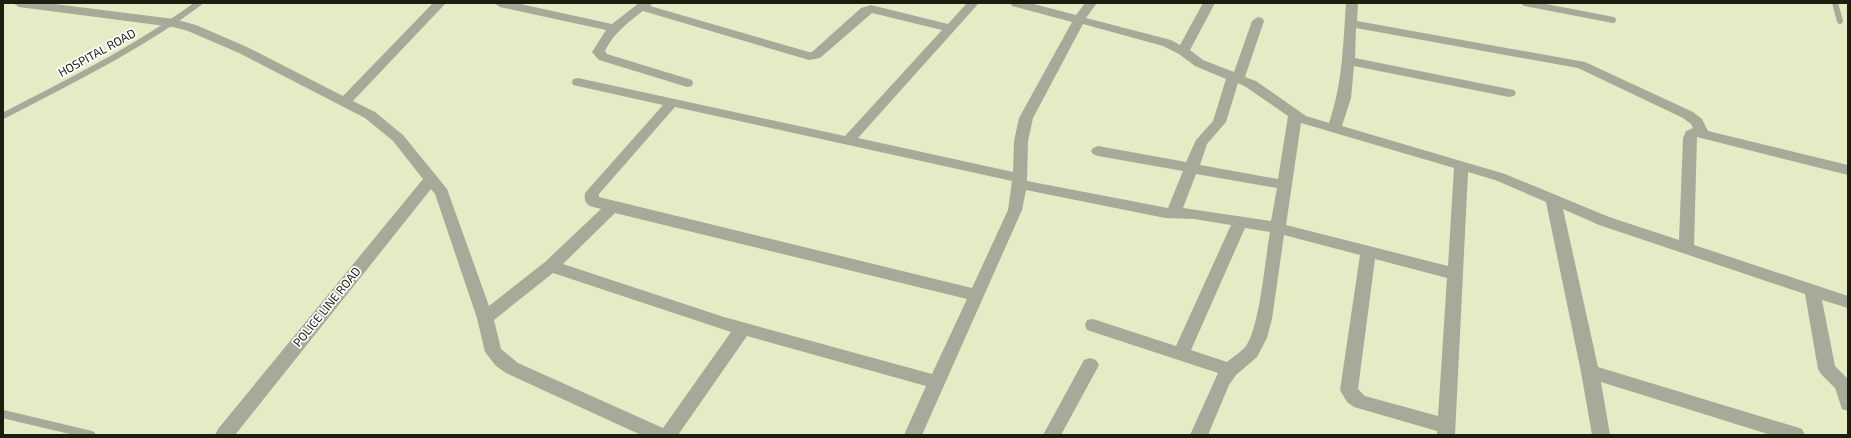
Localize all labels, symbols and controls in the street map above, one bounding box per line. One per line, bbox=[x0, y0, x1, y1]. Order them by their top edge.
street label: HOSPITAL ROAD bbox=[55, 25, 138, 79]
street label: POLICE LINE ROAD bbox=[290, 264, 363, 349]

